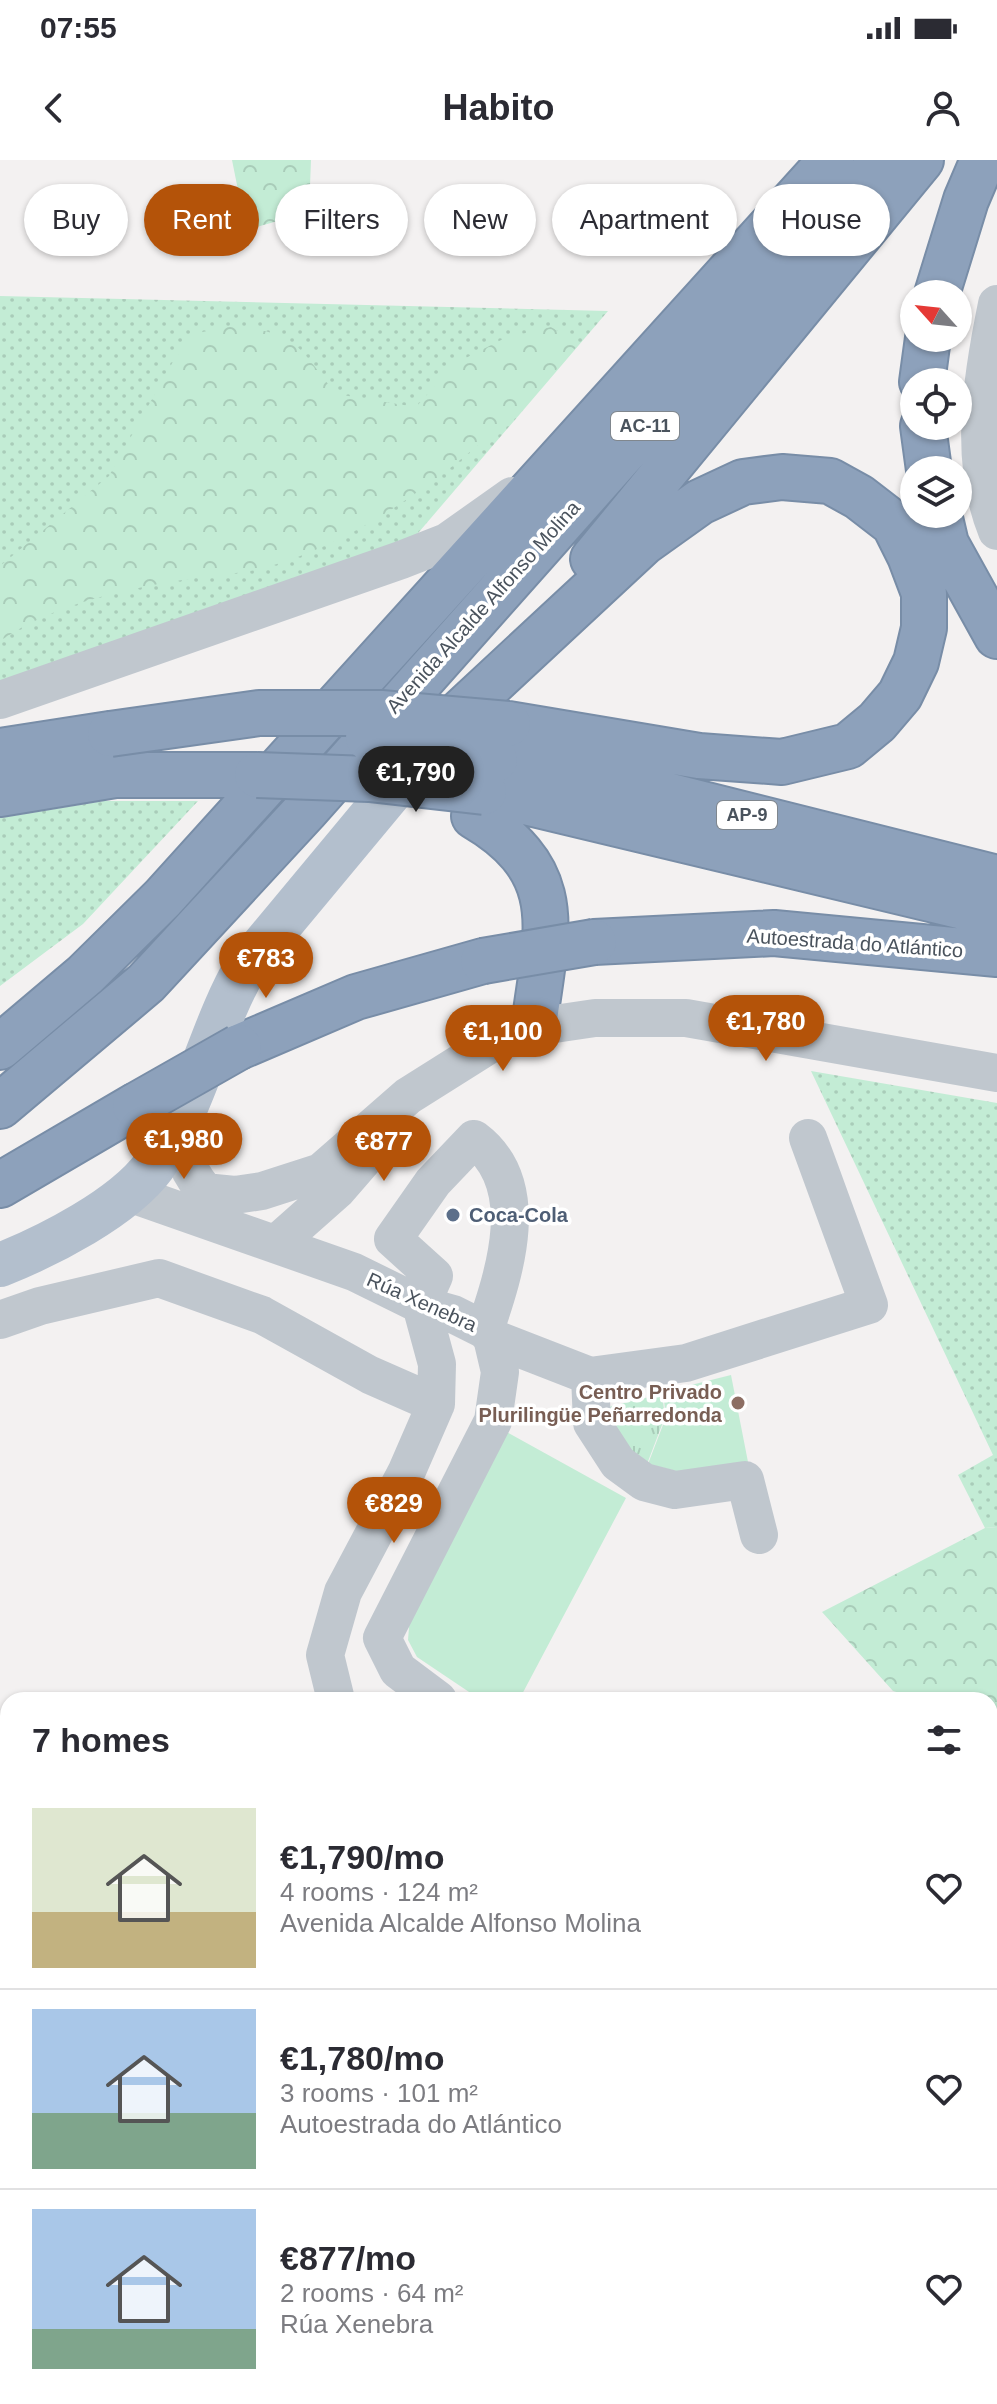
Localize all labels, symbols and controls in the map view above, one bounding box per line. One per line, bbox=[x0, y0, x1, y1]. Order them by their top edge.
text: 07:55 bbox=[40, 11, 117, 44]
icon: back bbox=[32, 86, 76, 130]
icon: person bbox=[921, 86, 965, 130]
text: Habito bbox=[443, 87, 555, 128]
chip: Buy bbox=[24, 184, 128, 256]
chip: Rent bbox=[144, 184, 259, 256]
chip: Filters bbox=[275, 184, 408, 256]
chip: New bbox=[424, 184, 536, 256]
chip: Apartment bbox=[552, 184, 737, 256]
chip: House bbox=[753, 184, 890, 256]
north arrow bbox=[900, 280, 972, 352]
map controls bbox=[900, 280, 972, 528]
button: locate bbox=[900, 368, 972, 440]
road number: AC-11 bbox=[611, 412, 679, 440]
button: layers bbox=[900, 456, 972, 528]
street label: Avenida Alcalde Alfonso Molina bbox=[382, 496, 585, 718]
pin: €1,790 bbox=[351, 746, 481, 814]
text: €1,790 bbox=[376, 757, 456, 787]
road number: AP-9 bbox=[717, 801, 777, 829]
street label: Autoestrada do Atlántico bbox=[746, 924, 964, 962]
pin: €783 bbox=[219, 932, 313, 1000]
text: €783 bbox=[237, 943, 295, 973]
pin: €1,780 bbox=[701, 995, 831, 1063]
pin: €1,100 bbox=[438, 1005, 568, 1073]
text: €1,780 bbox=[726, 1006, 806, 1036]
text: €1,100 bbox=[463, 1016, 543, 1046]
pin: €1,980 bbox=[119, 1113, 249, 1181]
pin: €877 bbox=[337, 1115, 431, 1183]
text: €1,980 bbox=[144, 1124, 224, 1154]
text: €877 bbox=[355, 1126, 413, 1156]
place label: Coca-Cola bbox=[469, 1204, 569, 1226]
marker: Coca-Cola bbox=[444, 1206, 462, 1224]
street label: Rúa Xenebra bbox=[364, 1268, 481, 1336]
place label: Centro Privado Plurilingüe Peñarredonda bbox=[479, 1381, 723, 1426]
marker: Centro Privado Plurilingüe Peñarredonda bbox=[729, 1394, 747, 1412]
pin: €829 bbox=[347, 1477, 441, 1545]
text: €829 bbox=[365, 1488, 423, 1518]
icon: filters bbox=[922, 1718, 966, 1762]
text: 7 homes bbox=[32, 1721, 170, 1759]
text: €1,790/mo bbox=[280, 1838, 444, 1876]
icon: home bbox=[96, 1840, 192, 1936]
icon: heart bbox=[922, 1866, 966, 1910]
text: 4 rooms · 124 m² bbox=[280, 1877, 478, 1907]
text: Avenida Alcalde Alfonso Molina bbox=[280, 1908, 641, 1938]
text: €1,780/mo bbox=[280, 2039, 444, 2077]
icon: home bbox=[96, 2041, 192, 2137]
icon: heart bbox=[922, 2067, 966, 2111]
text: 3 rooms · 101 m² bbox=[280, 2078, 478, 2108]
text: Autoestrada do Atlántico bbox=[280, 2109, 562, 2139]
text: €877/mo bbox=[280, 2239, 416, 2277]
icon: home bbox=[96, 2241, 192, 2337]
icon: heart bbox=[922, 2267, 966, 2311]
text: 2 rooms · 64 m² bbox=[280, 2278, 464, 2308]
text: Rúa Xenebra bbox=[280, 2309, 433, 2339]

